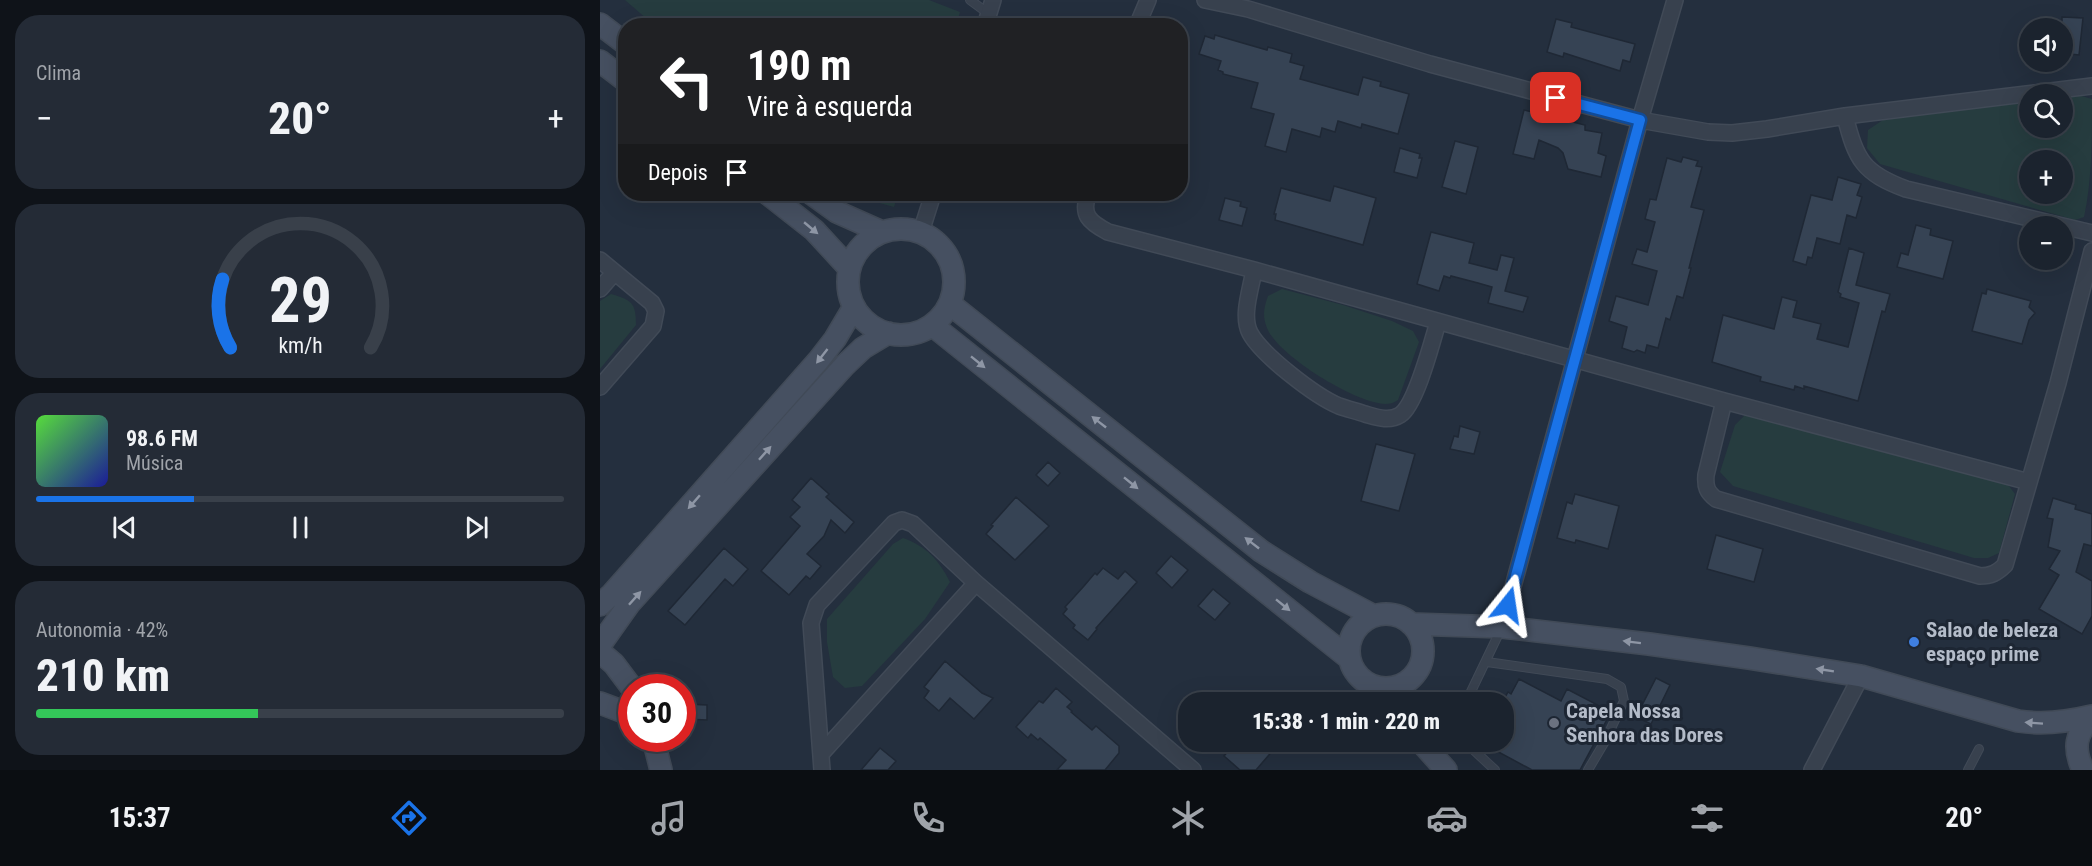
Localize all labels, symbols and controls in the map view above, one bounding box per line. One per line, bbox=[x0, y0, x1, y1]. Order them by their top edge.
map controls bbox=[2019, 18, 2073, 270]
button: sound bbox=[2019, 18, 2073, 72]
text: 190 m bbox=[747, 41, 852, 90]
icon: left bbox=[648, 42, 726, 120]
text: Clima bbox=[36, 61, 81, 85]
pin bbox=[1530, 72, 1581, 123]
icon: arrive bbox=[1539, 81, 1572, 114]
button: search bbox=[2019, 84, 2073, 138]
text: Vire à esquerda bbox=[747, 91, 913, 123]
text: 20° bbox=[268, 92, 332, 145]
text: − bbox=[36, 99, 53, 138]
text: + bbox=[548, 99, 564, 138]
button: + bbox=[2019, 150, 2073, 204]
icon: arrive bbox=[720, 156, 753, 189]
text: Depois bbox=[648, 160, 708, 185]
button: − bbox=[2019, 216, 2073, 270]
one-way arrow bbox=[803, 221, 818, 234]
text: 29 bbox=[268, 264, 332, 337]
text: km/h bbox=[278, 333, 322, 358]
one-way arrow bbox=[817, 348, 829, 363]
one-way arrow bbox=[970, 355, 986, 368]
one-way arrow bbox=[1091, 415, 1107, 428]
text: 98.6 FM bbox=[126, 426, 198, 451]
one-way arrow bbox=[758, 445, 772, 460]
text: Música bbox=[126, 451, 183, 475]
one-way arrow bbox=[1123, 477, 1139, 490]
one-way arrow bbox=[688, 494, 701, 509]
icon: previous bbox=[108, 511, 141, 544]
icon: pause bbox=[284, 511, 317, 544]
icon: next bbox=[460, 511, 493, 544]
one-way arrow bbox=[1244, 537, 1260, 550]
position arrow bbox=[1476, 573, 1540, 637]
one-way arrow bbox=[628, 590, 642, 605]
one-way arrow bbox=[1275, 598, 1290, 611]
text: Autonomia · 42% bbox=[36, 618, 168, 642]
place label: Salao de beleza espaço prime bbox=[1926, 618, 2058, 666]
marker: Salao de beleza espaço prime bbox=[1907, 635, 1921, 649]
one-way arrow bbox=[1623, 637, 1642, 647]
text: 210 km bbox=[36, 649, 170, 702]
one-way arrow bbox=[1815, 666, 1834, 675]
speed limit sign: 30 bbox=[618, 674, 696, 752]
place label: Capela Nossa Senhora das Dores bbox=[1566, 699, 1723, 747]
text: 15:38 · 1 min · 220 m bbox=[1252, 709, 1440, 734]
marker: Capela Nossa Senhora das Dores bbox=[1547, 716, 1561, 730]
one-way arrow bbox=[2025, 718, 2044, 728]
icon: directions bbox=[388, 797, 430, 839]
icon: music bbox=[648, 797, 690, 839]
icon: phone bbox=[907, 797, 949, 839]
icon: climate bbox=[1167, 797, 1209, 839]
icon: car bbox=[1426, 797, 1468, 839]
icon: filters bbox=[1686, 797, 1728, 839]
text: 15:37 bbox=[109, 802, 171, 834]
text: 20° bbox=[1945, 802, 1983, 834]

